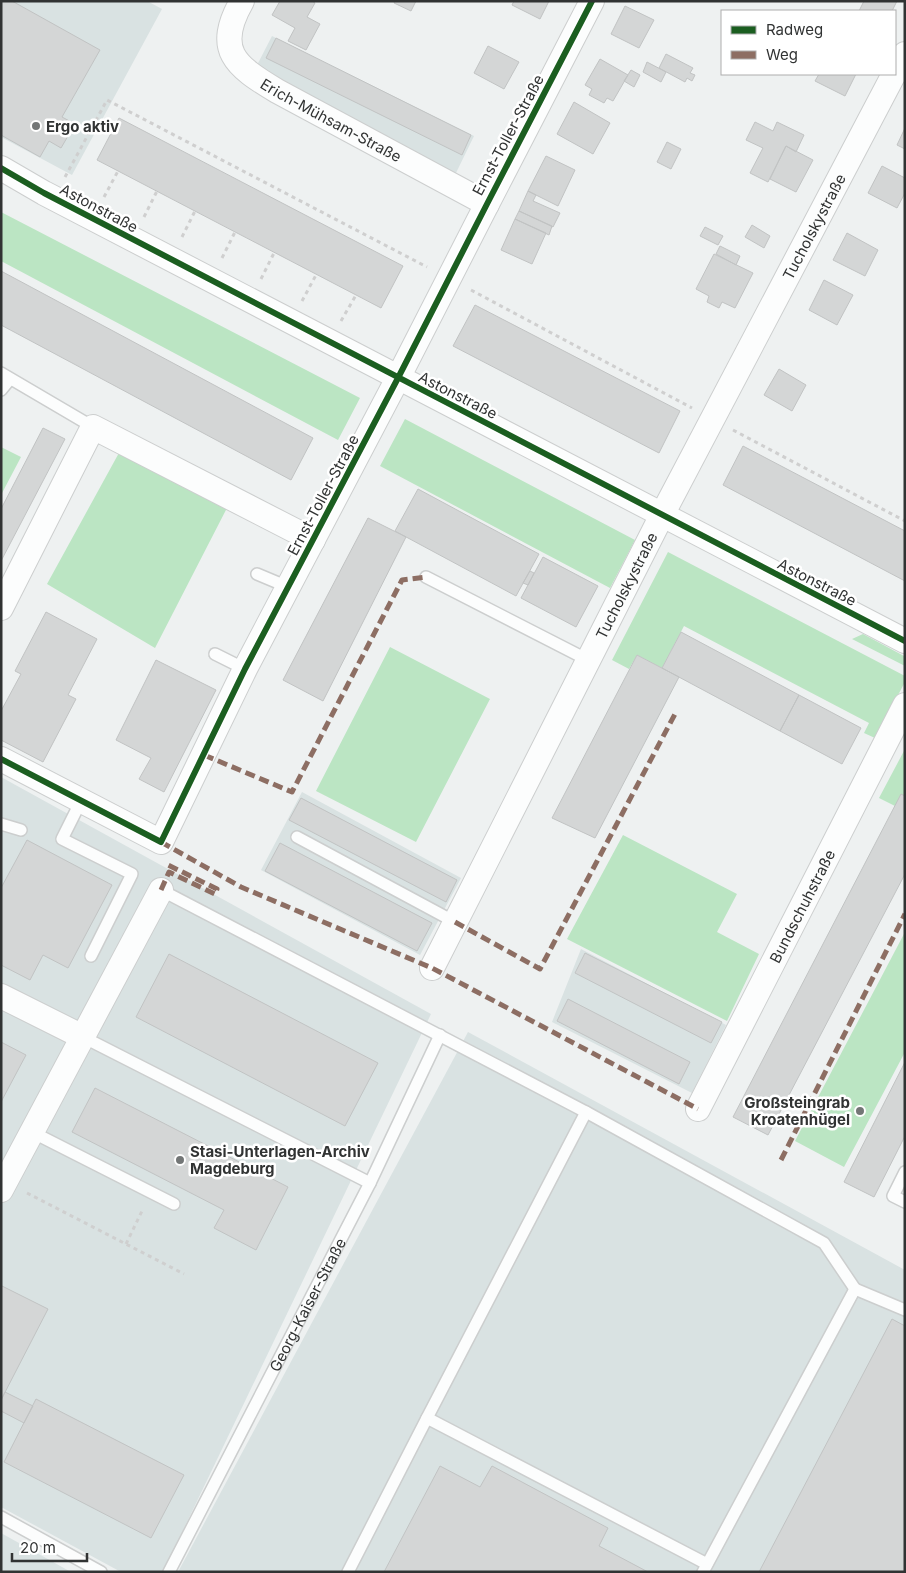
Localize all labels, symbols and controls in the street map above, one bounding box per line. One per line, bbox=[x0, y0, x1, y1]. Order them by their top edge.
legend bbox=[721, 10, 896, 75]
text: Radweg bbox=[766, 20, 823, 39]
text: Weg bbox=[766, 45, 798, 64]
street label: Ernst-Toller-Straße bbox=[468, 71, 548, 199]
street label: Erich-Mühsam-Straße bbox=[257, 74, 405, 166]
place label: Ergo aktiv bbox=[46, 117, 119, 136]
marker: Ergo aktiv bbox=[30, 120, 42, 132]
street label: Tucholskystraße bbox=[778, 170, 849, 283]
street label: Astonstraße bbox=[57, 179, 141, 237]
street label: Astonstraße bbox=[415, 367, 501, 423]
street label: Ernst-Toller-Straße bbox=[283, 431, 363, 559]
street label: Tucholskystraße bbox=[591, 529, 661, 642]
street label: Astonstraße bbox=[774, 554, 860, 610]
street label: Bundschuhstraße bbox=[765, 846, 839, 966]
place label: Großsteingrab Kroatenhügel bbox=[744, 1093, 850, 1129]
marker: Großsteingrab Kroatenhügel bbox=[854, 1105, 866, 1117]
place label: Stasi-Unterlagen-Archiv Magdeburg bbox=[190, 1142, 370, 1178]
marker: Stasi-Unterlagen-Archiv Magdeburg bbox=[174, 1154, 186, 1166]
street label: Georg-Kaiser-Straße bbox=[265, 1235, 350, 1375]
scale bar bbox=[12, 1530, 88, 1562]
text: 20 m bbox=[20, 1538, 56, 1557]

